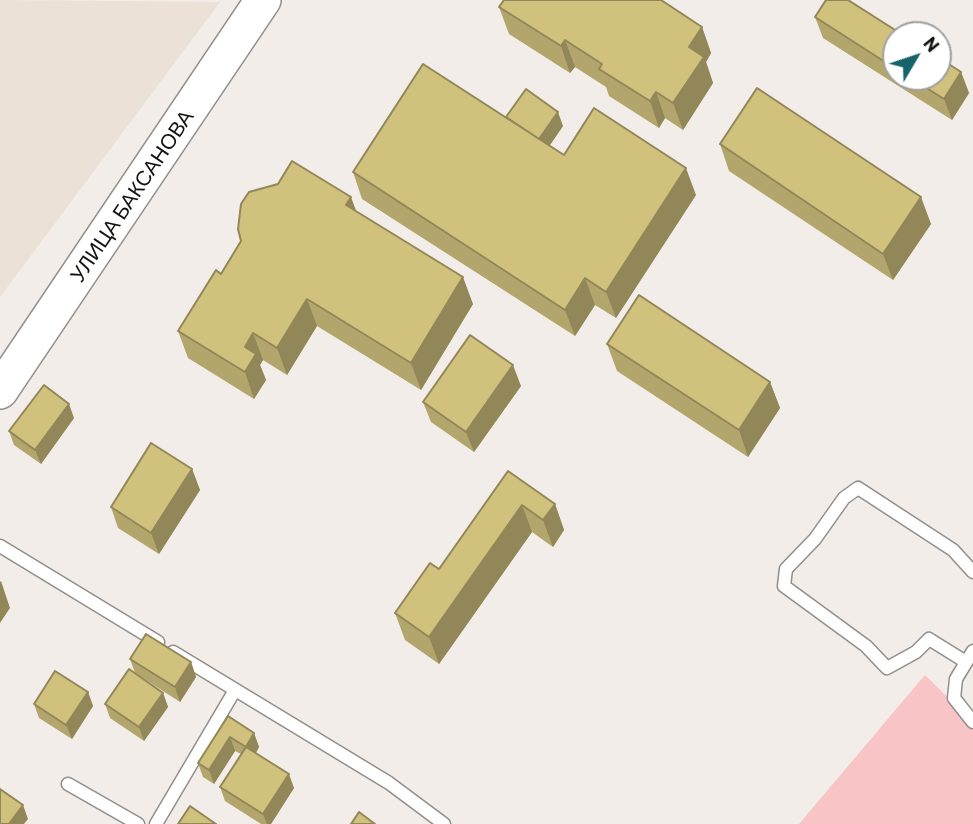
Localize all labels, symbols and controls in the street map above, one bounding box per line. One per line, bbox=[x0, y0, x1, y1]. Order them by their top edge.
north arrow bbox=[882, 21, 952, 91]
text: N bbox=[919, 32, 945, 56]
street label: УЛИЦА БАКСАНОВА bbox=[65, 105, 199, 287]

